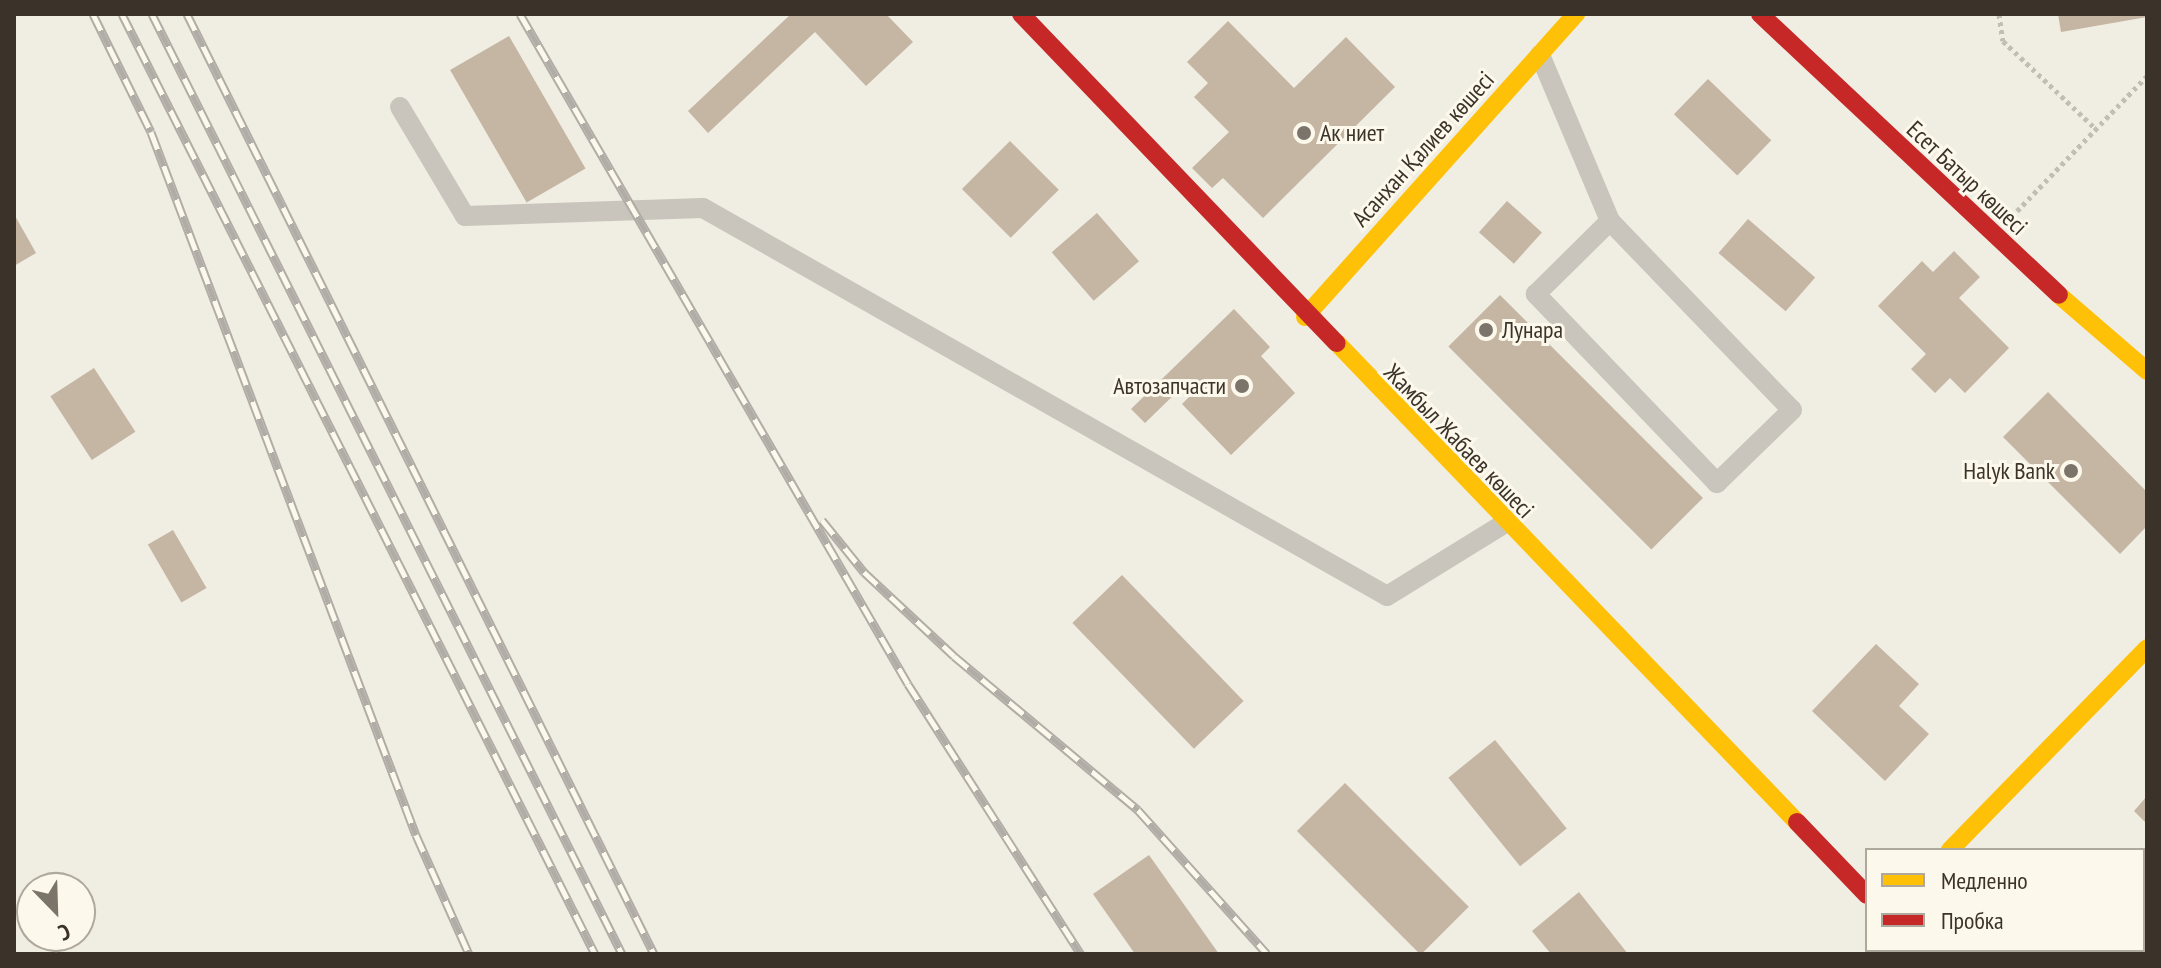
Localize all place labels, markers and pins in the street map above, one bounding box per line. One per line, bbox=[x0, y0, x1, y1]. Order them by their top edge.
place label: Ак ниет bbox=[1320, 119, 1384, 147]
marker: Ак ниет bbox=[1295, 124, 1313, 142]
place label: Лунара bbox=[1502, 316, 1563, 344]
marker: Лунара bbox=[1477, 321, 1495, 339]
place label: Автозапчасти bbox=[1113, 372, 1226, 400]
marker: Автозапчасти bbox=[1233, 377, 1251, 395]
place label: Halyk Bank bbox=[1963, 457, 2055, 485]
marker: Halyk Bank bbox=[2062, 462, 2080, 480]

